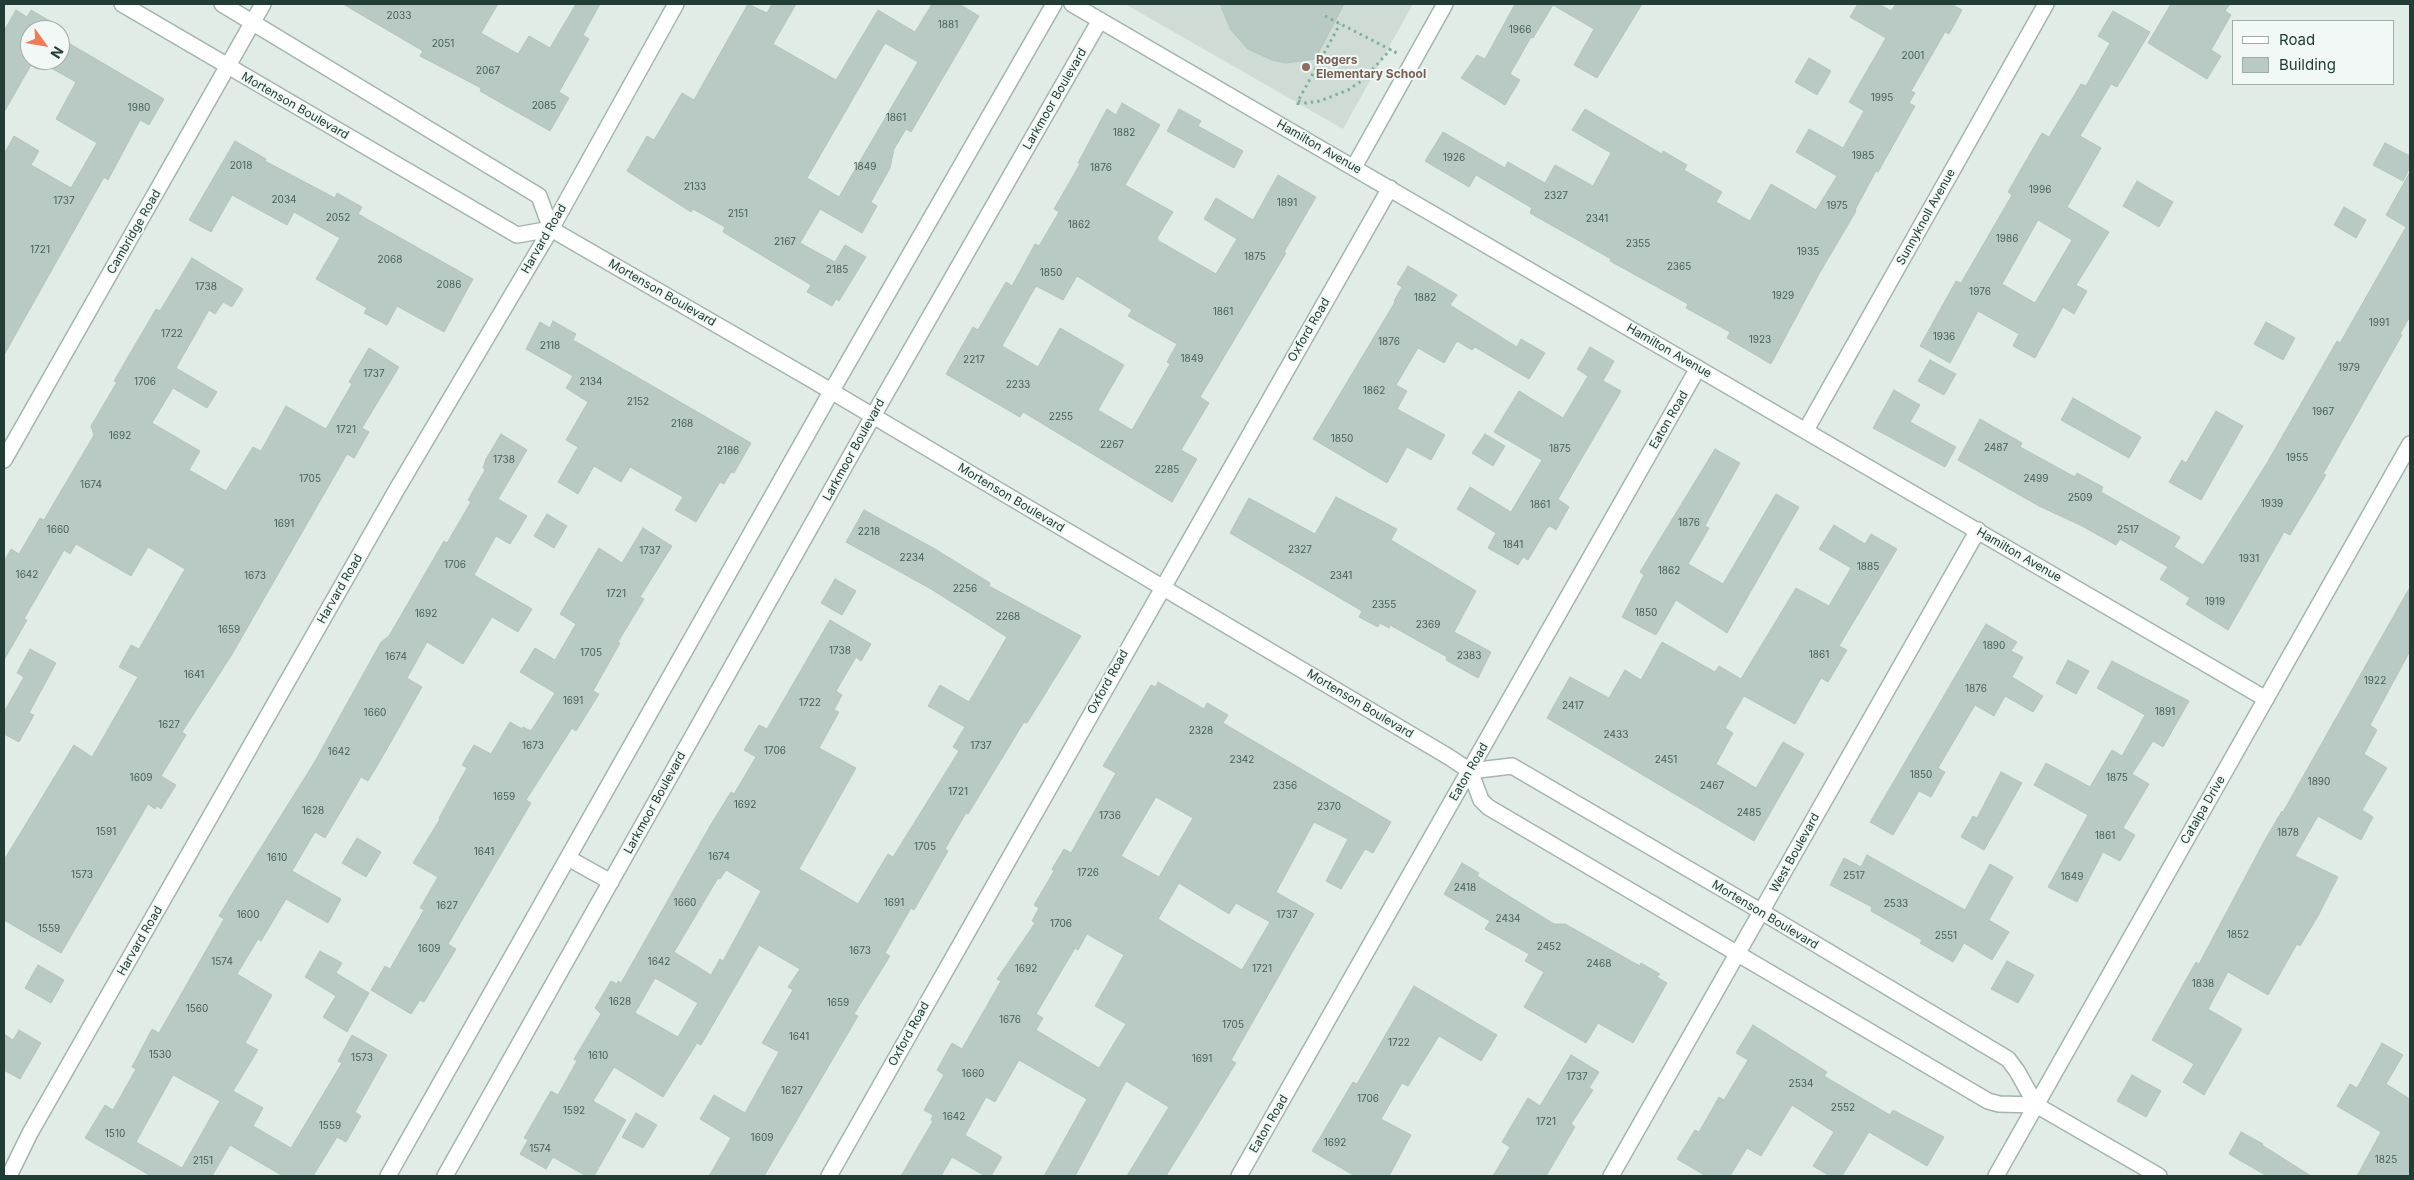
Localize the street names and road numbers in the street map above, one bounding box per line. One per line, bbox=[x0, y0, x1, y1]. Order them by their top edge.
street label: Larkmoor Boulevard bbox=[1020, 46, 1090, 152]
street label: Mortenson Boulevard bbox=[239, 69, 351, 143]
street label: Hamilton Avenue bbox=[1274, 117, 1364, 177]
street label: Sunnyknoll Avenue bbox=[1894, 166, 1958, 268]
street label: Cambridge Road bbox=[104, 187, 164, 277]
street label: Harvard Road bbox=[518, 202, 570, 276]
street label: Mortenson Boulevard bbox=[606, 256, 718, 330]
street label: Oxford Road bbox=[1285, 296, 1333, 364]
street label: Hamilton Avenue bbox=[1624, 321, 1714, 381]
street label: Eaton Road bbox=[1647, 389, 1691, 451]
street label: Larkmoor Boulevard bbox=[820, 396, 888, 504]
street label: Mortenson Boulevard bbox=[955, 461, 1067, 535]
street label: Hamilton Avenue bbox=[1974, 525, 2064, 585]
street label: Harvard Road bbox=[314, 552, 366, 626]
street label: Oxford Road bbox=[1084, 647, 1132, 717]
street label: Mortenson Boulevard bbox=[1304, 667, 1416, 741]
street label: Eaton Road bbox=[1447, 741, 1491, 803]
street label: Larkmoor Boulevard bbox=[621, 749, 689, 857]
street label: Catalpa Drive bbox=[2178, 773, 2228, 847]
street label: West Boulevard bbox=[1767, 811, 1823, 895]
street label: Mortenson Boulevard bbox=[1709, 878, 1821, 952]
street label: Harvard Road bbox=[114, 904, 166, 978]
street label: Oxford Road bbox=[885, 999, 933, 1069]
street label: Eaton Road bbox=[1247, 1093, 1291, 1155]

